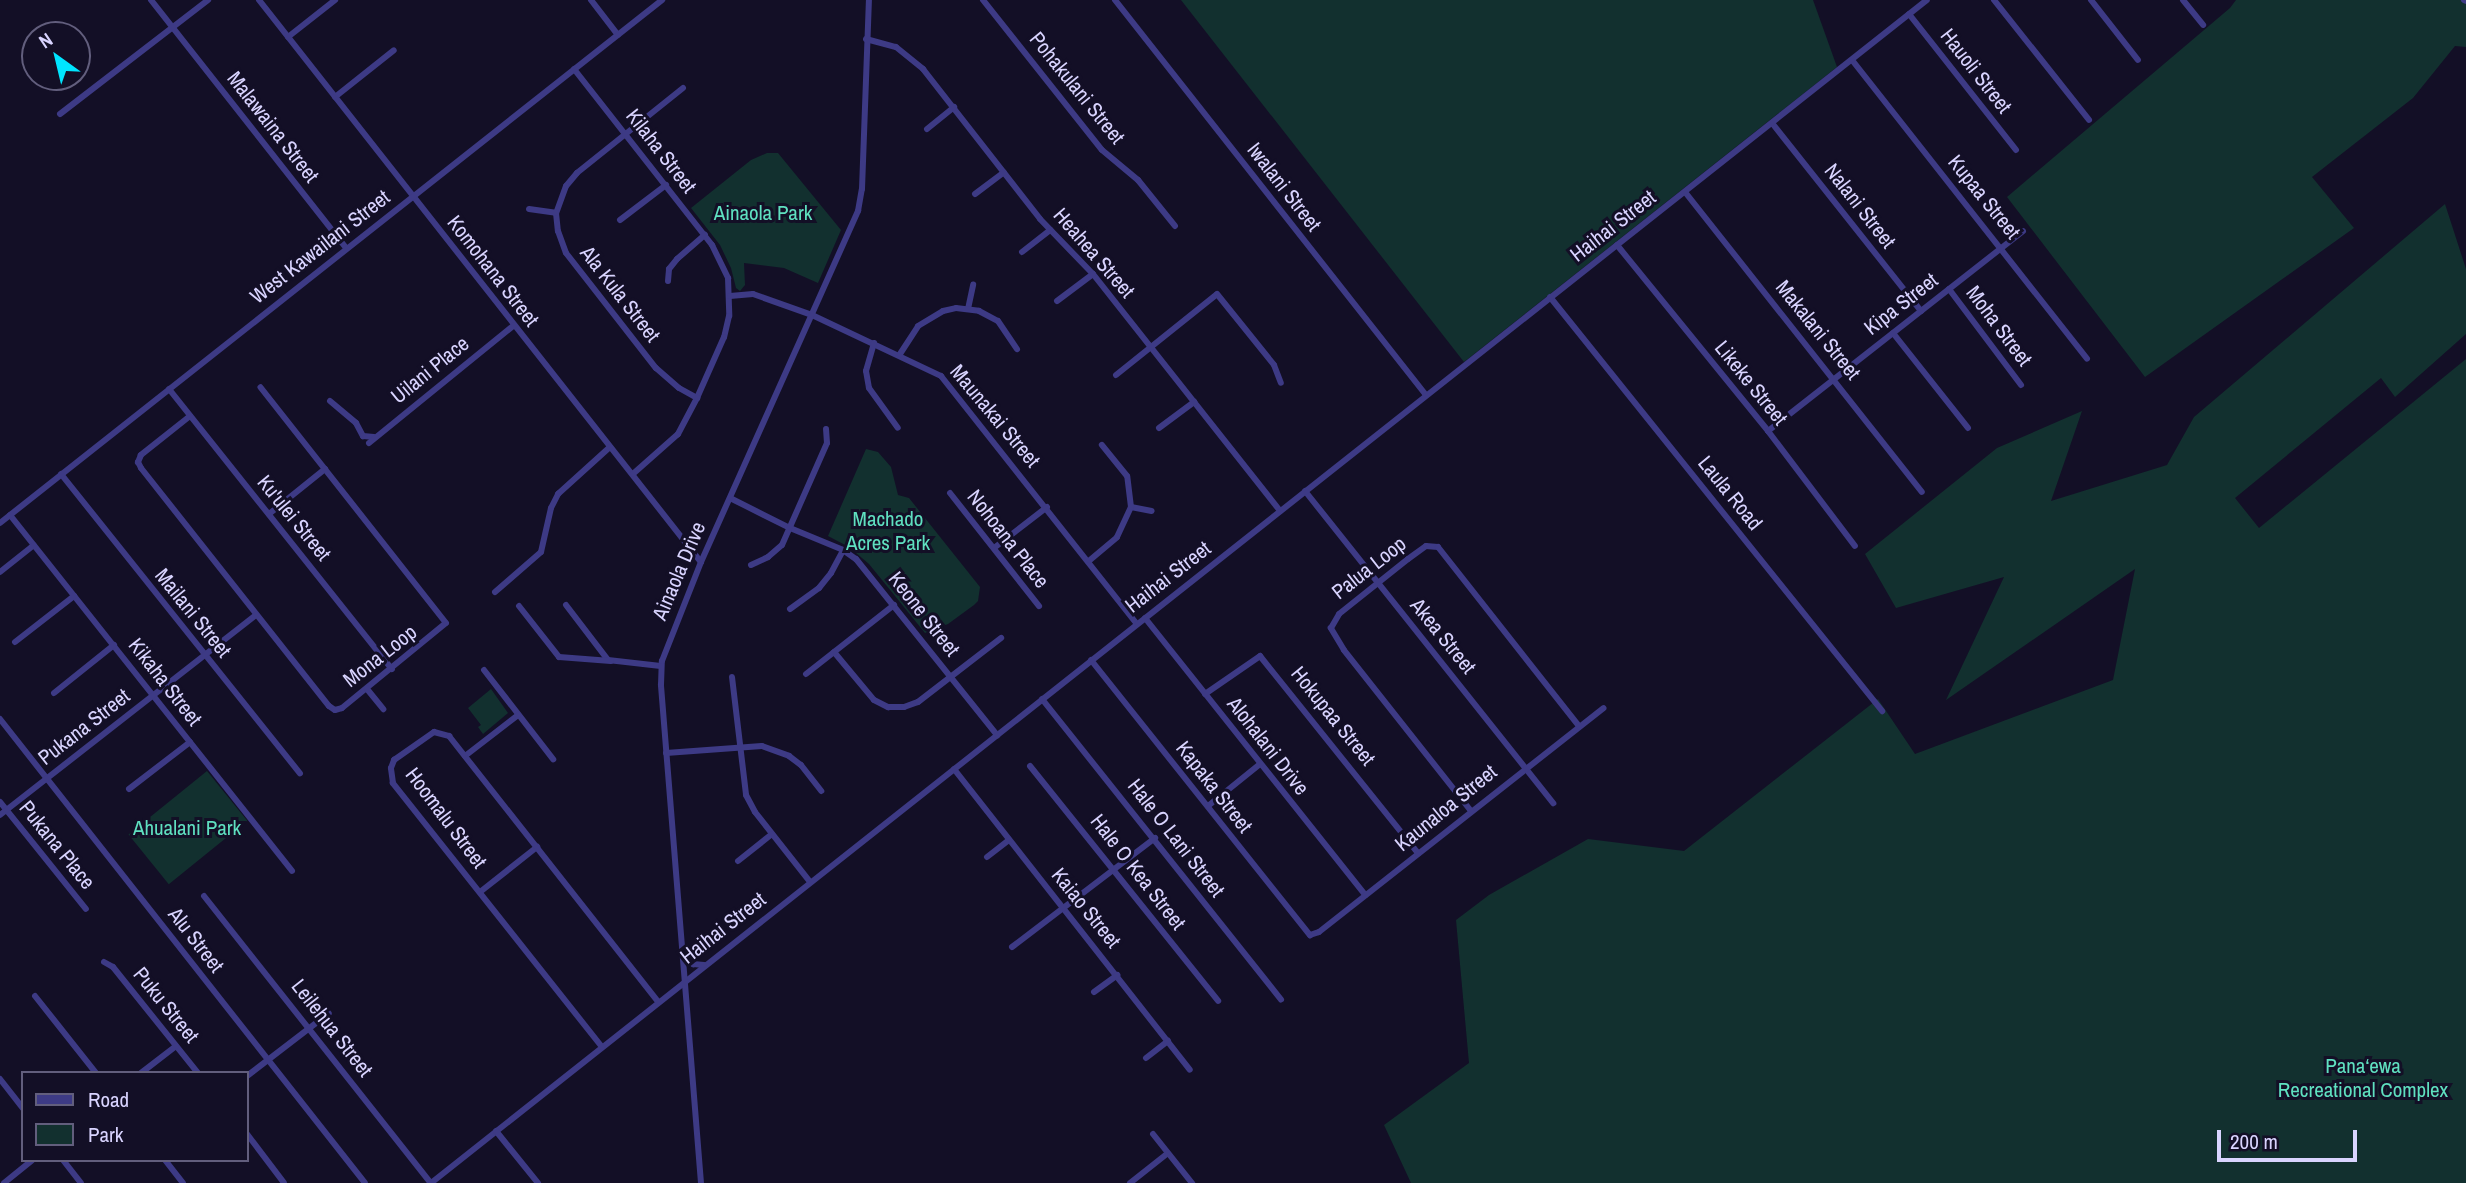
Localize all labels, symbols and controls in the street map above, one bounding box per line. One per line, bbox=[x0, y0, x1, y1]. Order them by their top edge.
north arrow bbox=[21, 21, 91, 91]
street label: Hauoli Street bbox=[1935, 24, 2017, 118]
text: N bbox=[33, 26, 57, 54]
street label: Pohakulani Street bbox=[1024, 27, 1130, 149]
street label: Malawaina Street bbox=[222, 66, 324, 188]
street label: Kilaha Street bbox=[620, 104, 702, 198]
street label: Iwalani Street bbox=[1242, 138, 1326, 236]
street label: Kupaa Street bbox=[1943, 150, 2025, 244]
street label: Nalani Street bbox=[1819, 159, 1901, 253]
street label: West Kawailani Street bbox=[245, 185, 395, 309]
street label: Haihai Street bbox=[1565, 185, 1661, 267]
park label: Ainaola Park bbox=[714, 200, 812, 226]
street label: Heahea Street bbox=[1048, 203, 1140, 303]
street label: Komohana Street bbox=[442, 210, 544, 332]
street label: Ala Kula Street bbox=[575, 241, 665, 347]
street label: Kipa Street bbox=[1859, 268, 1943, 340]
street label: Makalani Street bbox=[1770, 275, 1866, 385]
street label: Moha Street bbox=[1961, 281, 2037, 371]
street label: Uilani Place bbox=[386, 331, 474, 409]
street label: Likeke Street bbox=[1709, 336, 1793, 430]
street label: Maunakai Street bbox=[945, 360, 1045, 472]
street label: Laula Road bbox=[1692, 451, 1768, 535]
street label: Ku'ulei Street bbox=[252, 470, 336, 566]
street label: Nohoana Place bbox=[962, 485, 1054, 593]
park label: Machado Acres Park bbox=[846, 506, 930, 556]
street label: Ainaola Drive bbox=[647, 518, 711, 624]
street label: Palua Loop bbox=[1327, 531, 1411, 605]
street label: Haihai Street bbox=[1120, 536, 1216, 618]
street label: Mailani Street bbox=[149, 563, 237, 663]
street label: Keone Street bbox=[883, 567, 965, 661]
street label: Akea Street bbox=[1405, 593, 1481, 679]
street label: Mona Loop bbox=[338, 620, 422, 692]
street label: Kikaha Street bbox=[123, 633, 207, 731]
street label: Hokupaa Street bbox=[1286, 662, 1380, 770]
street label: Pukana Street bbox=[33, 683, 135, 771]
street label: Alohalani Drive bbox=[1222, 692, 1314, 800]
street label: Kapaka Street bbox=[1170, 736, 1258, 838]
street label: Kaunaloa Street bbox=[1390, 759, 1502, 857]
street label: Hoomalu Street bbox=[400, 763, 492, 873]
street label: Hale O Lani Street bbox=[1122, 774, 1230, 902]
street label: Pukana Place bbox=[14, 796, 100, 894]
street label: Hale O Kea Street bbox=[1085, 809, 1191, 935]
park label: Ahualani Park bbox=[133, 815, 241, 841]
street label: Kaiao Street bbox=[1046, 863, 1126, 953]
street label: Haihai Street bbox=[675, 887, 771, 969]
street label: Alu Street bbox=[163, 902, 229, 978]
street label: Puku Street bbox=[128, 962, 204, 1048]
street label: Leilehua Street bbox=[286, 974, 378, 1082]
park label: Pana‘ewa Recreational Complex bbox=[2278, 1053, 2448, 1103]
legend bbox=[21, 1071, 248, 1162]
text: Road bbox=[88, 1085, 129, 1114]
scale bar bbox=[2221, 1116, 2361, 1160]
text: Park bbox=[88, 1120, 123, 1149]
text: 200 m bbox=[2230, 1127, 2278, 1156]

